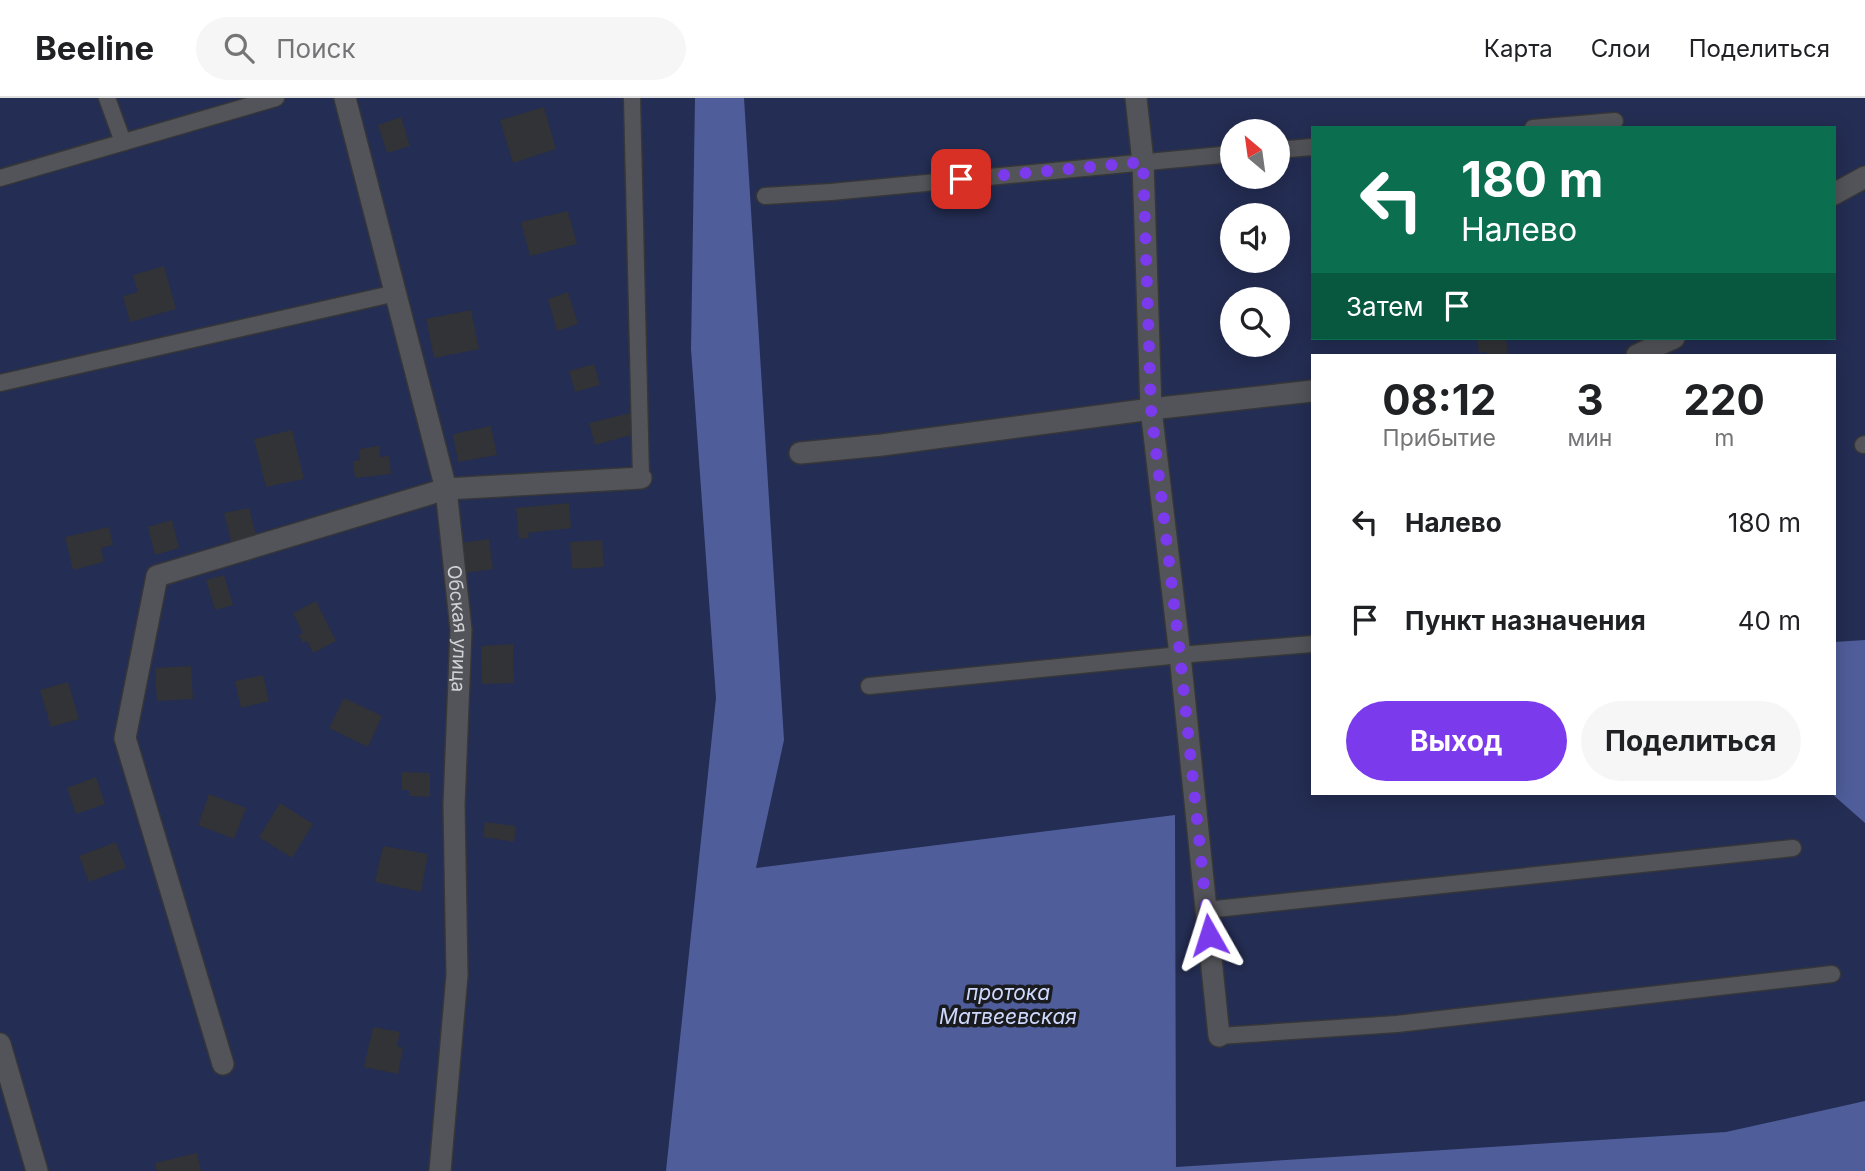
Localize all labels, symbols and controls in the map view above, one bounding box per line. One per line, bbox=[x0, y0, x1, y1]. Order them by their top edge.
search box bbox=[196, 17, 686, 80]
text: Beeline bbox=[35, 28, 154, 68]
icon: search bbox=[220, 29, 258, 67]
text: Поиск bbox=[276, 33, 355, 64]
text: Карта bbox=[1484, 34, 1553, 63]
text: Слои bbox=[1591, 34, 1651, 63]
text: Поделиться bbox=[1689, 34, 1830, 63]
north arrow bbox=[1220, 119, 1290, 189]
map controls bbox=[1220, 119, 1290, 357]
pin bbox=[931, 149, 991, 209]
text: 180 m bbox=[1461, 150, 1603, 209]
icon: left bbox=[1346, 154, 1437, 245]
icon: arrive bbox=[942, 160, 980, 198]
button: sound bbox=[1220, 203, 1290, 273]
text: Налево bbox=[1461, 210, 1577, 249]
button: search bbox=[1220, 287, 1290, 357]
icon: arrive bbox=[1438, 287, 1476, 325]
text: Затем bbox=[1346, 291, 1424, 322]
text: 08:12 bbox=[1382, 374, 1496, 425]
text: 3 bbox=[1576, 374, 1604, 425]
text: 220 bbox=[1684, 374, 1765, 425]
text: Прибытие bbox=[1383, 424, 1496, 452]
text: мин bbox=[1568, 424, 1612, 452]
text: m bbox=[1714, 424, 1734, 452]
icon: left bbox=[1346, 503, 1384, 541]
text: Налево bbox=[1405, 507, 1502, 538]
text: 180 m bbox=[1728, 507, 1801, 538]
street label: Обская улица bbox=[443, 564, 473, 693]
icon: arrive bbox=[1346, 601, 1384, 639]
text: Пункт назначения bbox=[1405, 605, 1646, 636]
text: 40 m bbox=[1738, 605, 1801, 636]
button: Выход bbox=[1346, 701, 1567, 781]
button: Поделиться bbox=[1581, 701, 1801, 781]
position arrow bbox=[1172, 898, 1246, 972]
water label: протока Матвеевская bbox=[939, 980, 1077, 1029]

